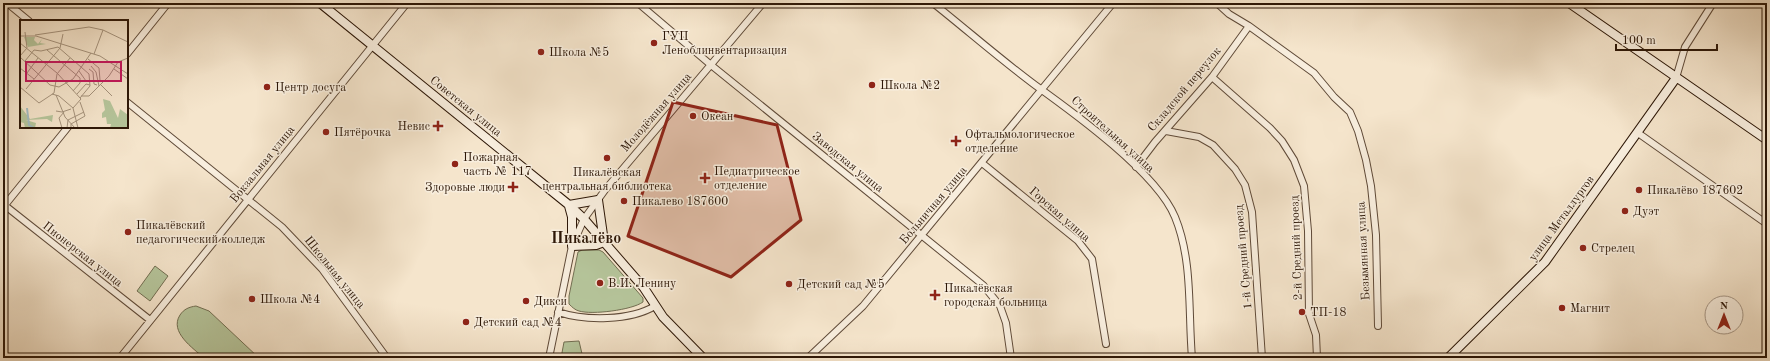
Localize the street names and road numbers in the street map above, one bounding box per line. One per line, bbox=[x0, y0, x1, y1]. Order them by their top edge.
street label: Складской переулок bbox=[1146, 45, 1224, 134]
street label: Молодёжная улица bbox=[619, 71, 694, 155]
street label: Советская улица bbox=[427, 74, 504, 139]
street label: Строительная улица bbox=[1068, 94, 1156, 175]
street label: Вокзальная улица bbox=[228, 124, 297, 205]
street label: Заводская улица bbox=[809, 130, 885, 195]
street label: Больничная улица bbox=[898, 164, 970, 247]
street label: улица Металлургов bbox=[1527, 174, 1597, 263]
street label: Горская улица bbox=[1027, 185, 1092, 244]
street label: 2-й Средний проезд bbox=[1289, 195, 1305, 301]
street label: Безымянная улица bbox=[1355, 201, 1373, 301]
street label: 1-й Средний проезд bbox=[1233, 204, 1255, 310]
street label: Пионерская улица bbox=[40, 220, 125, 290]
street label: Школьная улица bbox=[302, 234, 367, 311]

